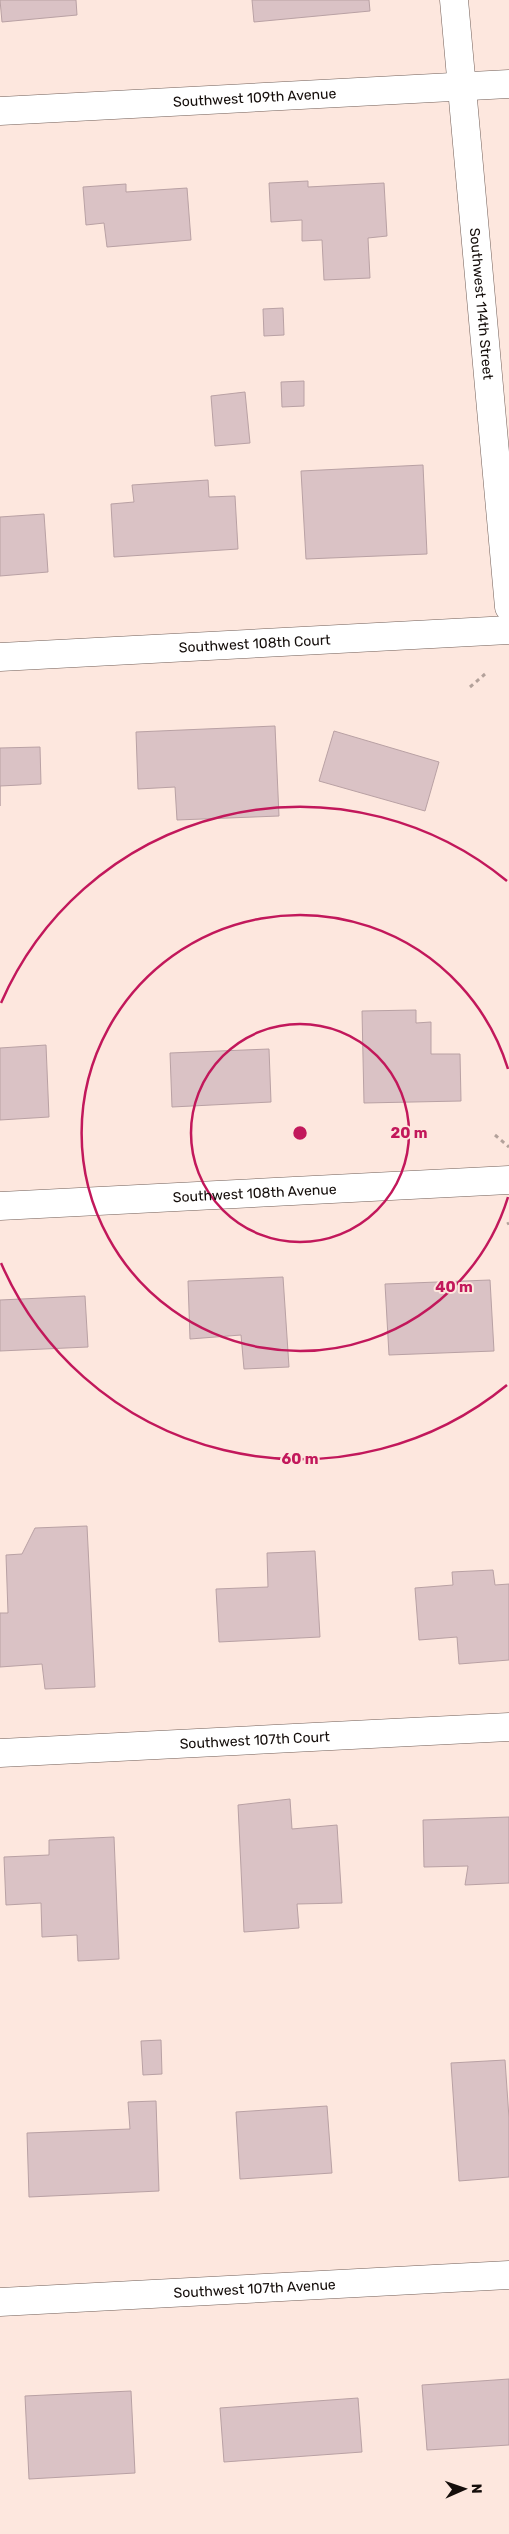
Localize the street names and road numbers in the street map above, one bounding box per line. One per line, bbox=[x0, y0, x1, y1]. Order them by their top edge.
street label: Southwest 109th Avenue bbox=[173, 85, 337, 111]
street label: Southwest 114th Street bbox=[466, 227, 496, 381]
street label: Southwest 108th Court bbox=[178, 631, 332, 657]
street label: Southwest 108th Avenue bbox=[172, 1181, 337, 1206]
street label: Southwest 107th Court bbox=[179, 1728, 331, 1753]
street label: Southwest 107th Avenue bbox=[173, 2276, 336, 2302]

